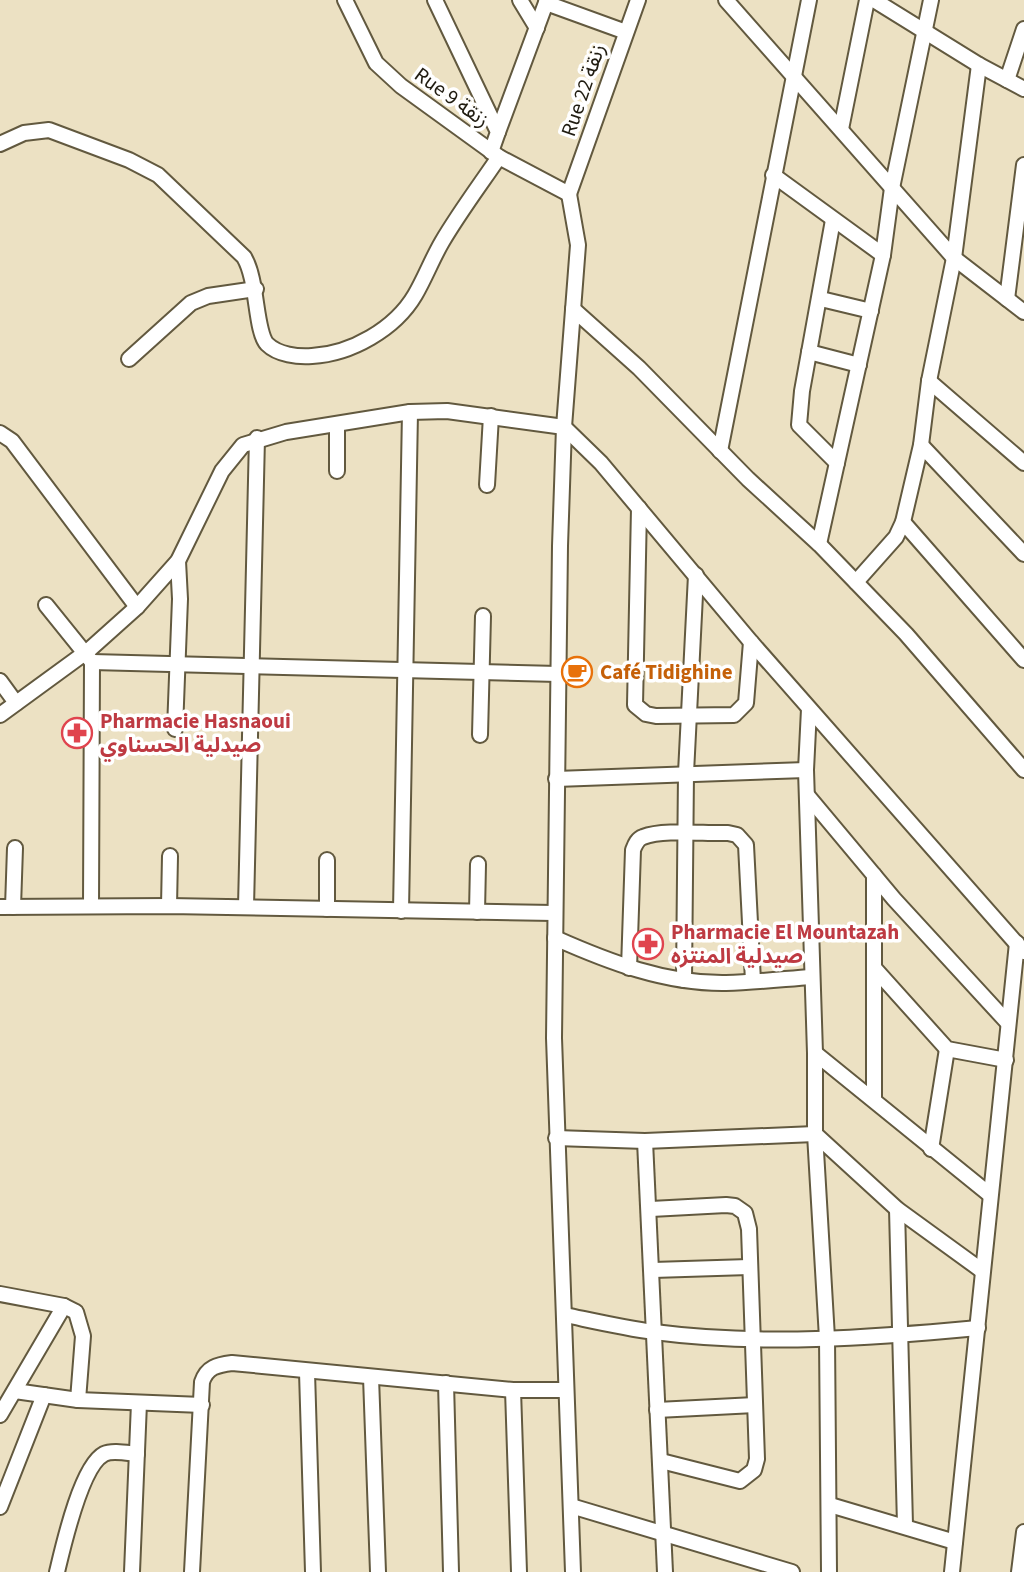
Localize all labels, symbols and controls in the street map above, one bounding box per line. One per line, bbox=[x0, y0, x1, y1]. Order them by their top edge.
street label: Rue 22 زنقة bbox=[553, 40, 613, 140]
street label: Rue 9 زنقة bbox=[408, 60, 496, 134]
cafe icon: Café Tidighine bbox=[560, 655, 594, 689]
place label: Café Tidighine bbox=[600, 657, 733, 687]
place label: Pharmacie Hasnaoui صيدلية الحسناوي bbox=[100, 706, 291, 762]
pharmacy icon: Pharmacie Hasnaoui صيدلية الحسناوي bbox=[60, 716, 94, 750]
place label: Pharmacie El Mountazah صيدلية المنتزه bbox=[671, 917, 899, 971]
pharmacy icon: Pharmacie El Mountazah صيدلية المنتزه bbox=[631, 927, 665, 961]

